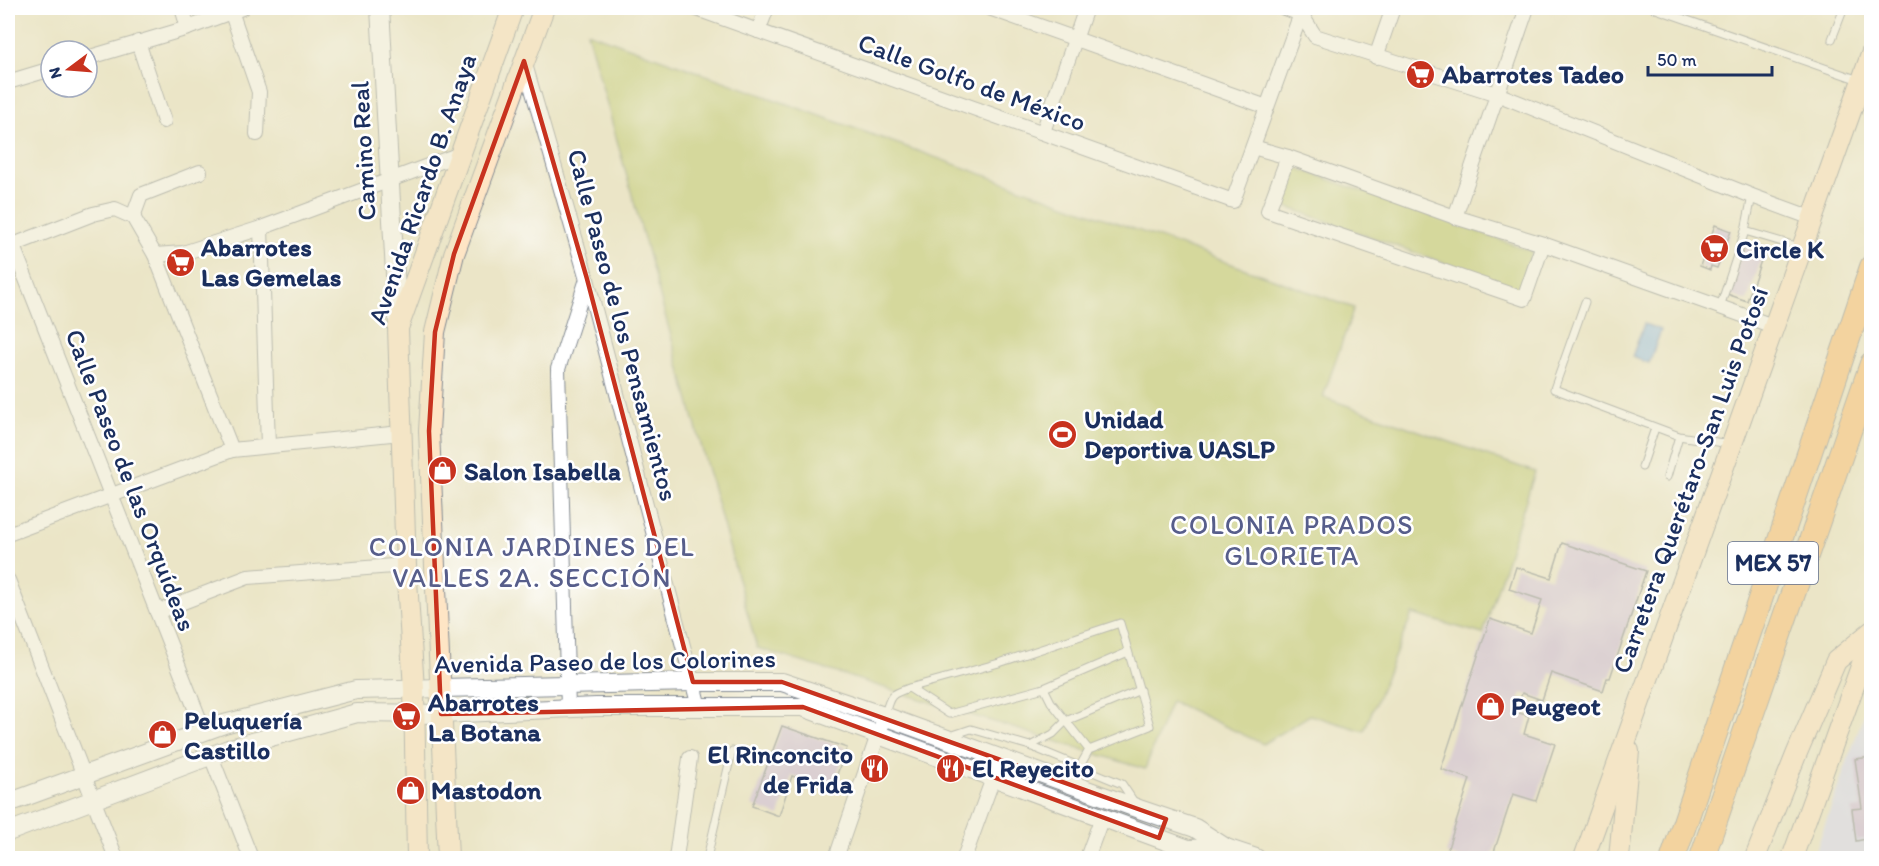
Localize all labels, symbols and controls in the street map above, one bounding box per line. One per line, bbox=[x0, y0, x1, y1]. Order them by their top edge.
street label: Calle Golfo de México bbox=[854, 26, 1090, 138]
north arrow bbox=[39, 39, 99, 99]
scale bar bbox=[1648, 39, 1772, 77]
street label: Avenida Ricardo B. Anaya bbox=[361, 49, 483, 328]
text: 50 m bbox=[1657, 49, 1697, 71]
supermarket icon: Abarrotes Tadeo bbox=[1405, 58, 1437, 90]
place label: Abarrotes Tadeo bbox=[1441, 58, 1624, 90]
text: N bbox=[44, 65, 66, 81]
street label: Camino Real bbox=[343, 80, 383, 222]
street label: Calle Paseo de los Pensamientos bbox=[561, 146, 685, 504]
place label: Abarrotes Las Gemelas bbox=[200, 231, 341, 293]
supermarket icon: Circle K bbox=[1699, 233, 1731, 265]
place label: Circle K bbox=[1736, 233, 1824, 265]
supermarket icon: Abarrotes Las Gemelas bbox=[164, 246, 196, 278]
street label: Carretera Querétaro-San Luis Potosí bbox=[1605, 282, 1775, 678]
street label: Calle Paseo de las Orquídeas bbox=[59, 324, 203, 636]
place label: Unidad Deportiva UASLP bbox=[1084, 403, 1276, 465]
sports icon: Unidad Deportiva UASLP bbox=[1047, 418, 1079, 450]
shop icon: Salon Isabella bbox=[427, 455, 459, 487]
place label: Salon Isabella bbox=[464, 455, 621, 487]
district label: COLONIA PRADOS GLORIETA bbox=[1170, 508, 1414, 572]
district label: COLONIA JARDINES DEL VALLES 2A. SECCIÓN bbox=[369, 530, 695, 594]
road number: MEX 57 bbox=[1728, 542, 1818, 584]
street label: Avenida Paseo de los Colorines bbox=[434, 642, 776, 680]
place label: Abarrotes La Botana bbox=[427, 686, 541, 748]
shop icon: Peugeot bbox=[1474, 690, 1506, 722]
place label: Peugeot bbox=[1511, 690, 1601, 722]
supermarket icon: Abarrotes La Botana bbox=[391, 701, 423, 733]
place label: Peluquería Castillo bbox=[184, 704, 302, 766]
shop icon: Peluquería Castillo bbox=[147, 719, 179, 751]
place label: El Rinconcito de Frida bbox=[708, 738, 853, 800]
restaurant icon: El Reyecito bbox=[935, 752, 967, 784]
place label: El Reyecito bbox=[972, 752, 1094, 784]
restaurant icon: El Rinconcito de Frida bbox=[858, 753, 890, 785]
shop icon: Mastodon bbox=[394, 774, 426, 806]
place label: Mastodon bbox=[431, 774, 542, 806]

